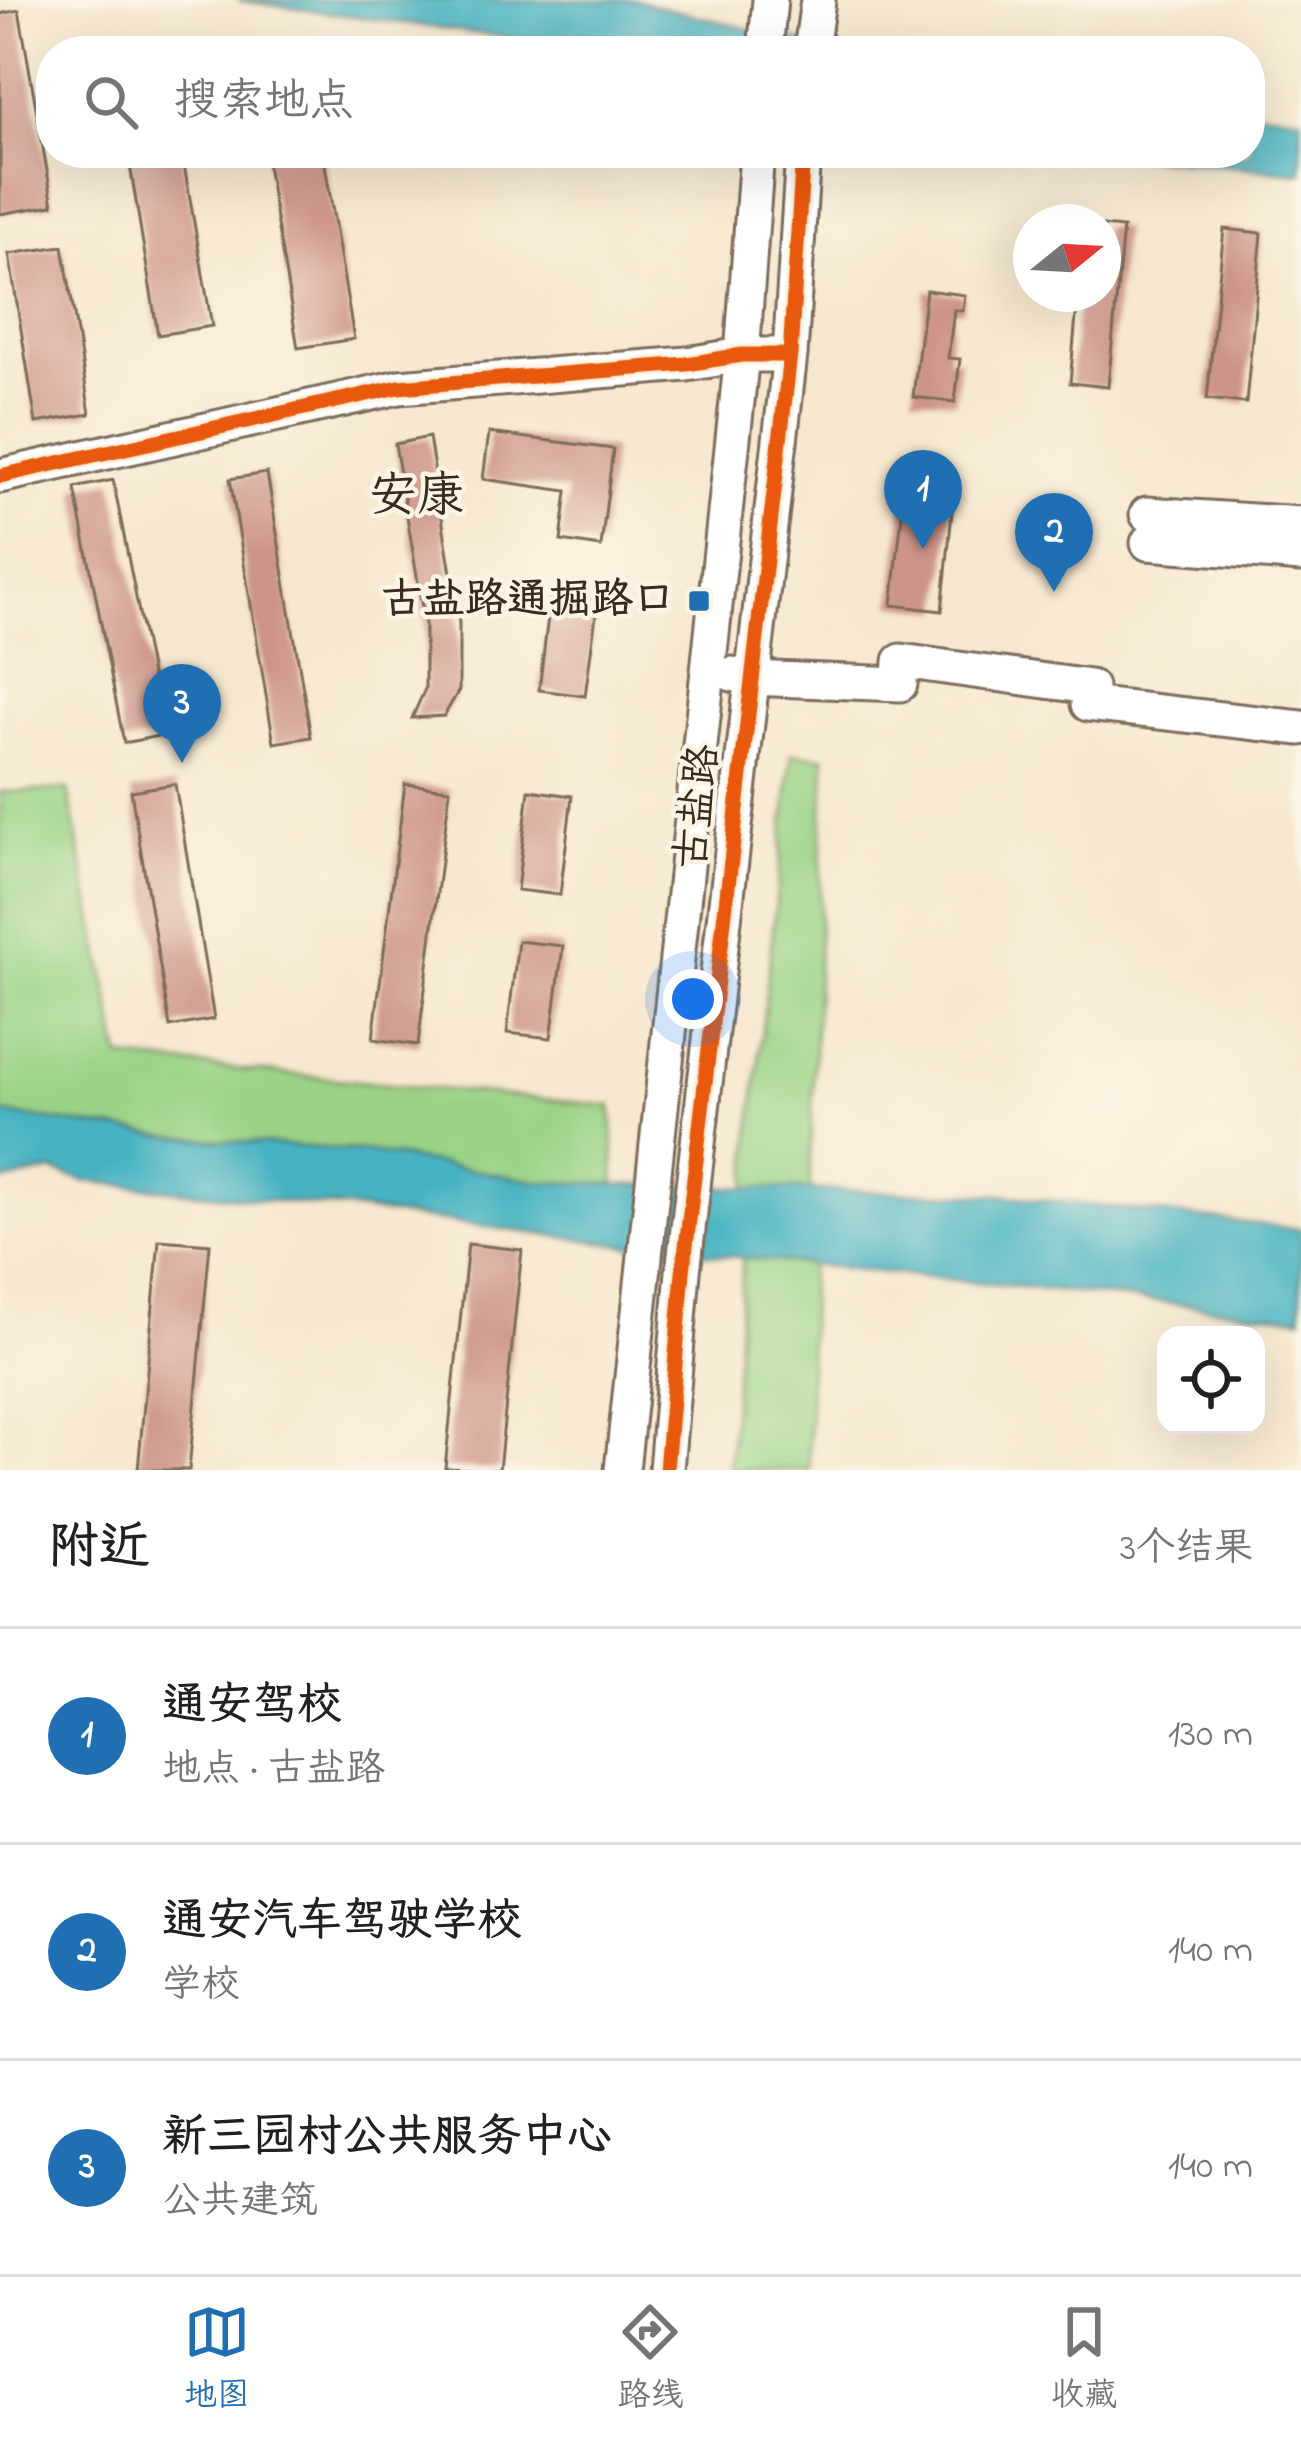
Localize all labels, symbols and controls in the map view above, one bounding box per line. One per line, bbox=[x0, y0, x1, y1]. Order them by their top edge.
search box bbox=[36, 36, 1265, 168]
icon: search bbox=[78, 69, 144, 135]
text: 搜索地点 bbox=[174, 70, 354, 136]
north arrow bbox=[1013, 204, 1121, 312]
pin: 1 bbox=[884, 450, 962, 549]
district label: 安康 bbox=[369, 463, 465, 533]
pin: 2 bbox=[1015, 493, 1093, 592]
place label: 古盐路通掘路口 bbox=[381, 571, 675, 632]
marker: 古盐路通掘路口 bbox=[686, 588, 712, 614]
pin: 3 bbox=[143, 664, 221, 763]
street label: 古盐路 bbox=[662, 741, 736, 873]
your location bbox=[663, 969, 723, 1029]
map controls bbox=[1157, 1326, 1265, 1434]
button: locate bbox=[1157, 1326, 1265, 1434]
text: 附近 bbox=[48, 1512, 150, 1587]
text: 3个结果 bbox=[1120, 1521, 1253, 1578]
text: 通安驾校 bbox=[162, 1674, 342, 1740]
text: 1 bbox=[81, 1707, 93, 1764]
text: 130 m bbox=[1168, 1707, 1253, 1764]
text: 地点 · 古盐路 bbox=[162, 1742, 385, 1799]
text: 通安汽车驾驶学校 bbox=[162, 1890, 522, 1956]
text: 2 bbox=[77, 1923, 97, 1980]
text: 140 m bbox=[1168, 1923, 1253, 1980]
text: 学校 bbox=[162, 1958, 240, 2015]
text: 新三园村公共服务中心 bbox=[162, 2106, 612, 2172]
text: 3 bbox=[79, 2139, 95, 2196]
text: 140 m bbox=[1168, 2139, 1253, 2196]
text: 公共建筑 bbox=[162, 2174, 318, 2231]
tab: 地图 bbox=[184, 2299, 250, 2421]
tab: 路线 bbox=[617, 2299, 683, 2421]
tab: 收藏 bbox=[1051, 2299, 1117, 2421]

